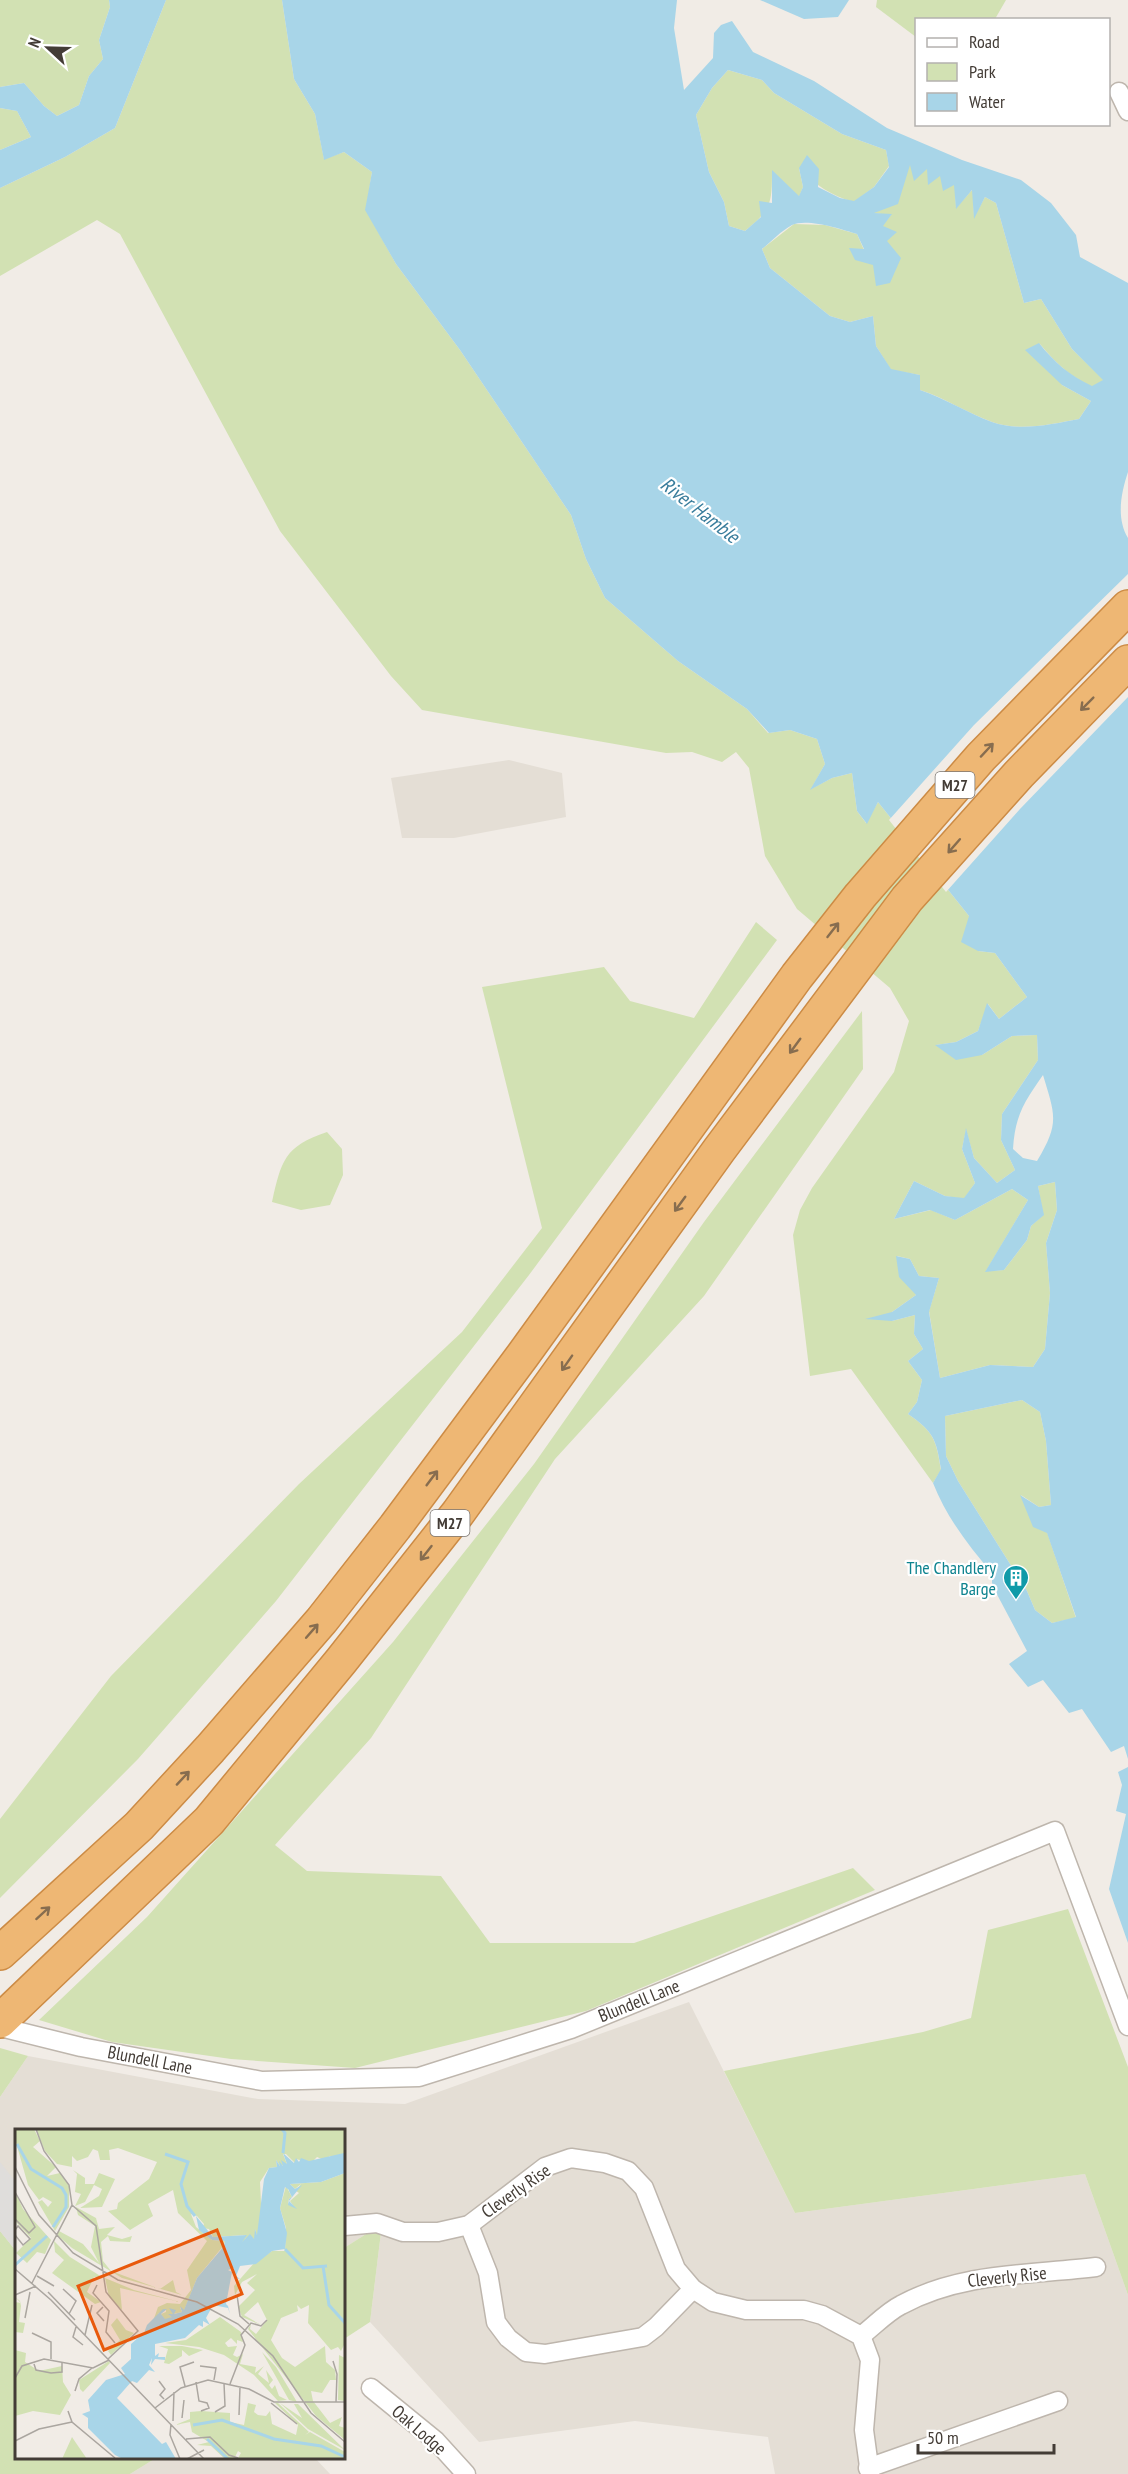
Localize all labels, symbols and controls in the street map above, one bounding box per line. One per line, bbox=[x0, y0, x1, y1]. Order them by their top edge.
north arrow bbox=[18, 18, 78, 78]
legend bbox=[915, 18, 1110, 126]
text: Road bbox=[969, 30, 1000, 53]
text: N bbox=[23, 35, 45, 50]
text: Park bbox=[969, 60, 996, 83]
text: Water bbox=[969, 90, 1005, 113]
water label: River Hamble bbox=[655, 471, 746, 550]
one-way arrow bbox=[1079, 696, 1094, 711]
one-way arrow bbox=[980, 742, 995, 757]
road number: M27 bbox=[936, 772, 974, 798]
one-way arrow bbox=[947, 838, 961, 853]
one-way arrow bbox=[827, 922, 840, 938]
one-way arrow bbox=[789, 1038, 801, 1054]
one-way arrow bbox=[674, 1195, 686, 1212]
one-way arrow bbox=[561, 1354, 573, 1370]
one-way arrow bbox=[426, 1470, 438, 1486]
road number: M27 bbox=[430, 1510, 470, 1536]
one-way arrow bbox=[419, 1545, 432, 1561]
place label: The Chandlery Barge bbox=[906, 1556, 996, 1600]
building icon: The Chandlery Barge bbox=[1001, 1563, 1031, 1601]
one-way arrow bbox=[305, 1624, 319, 1639]
one-way arrow bbox=[176, 1771, 190, 1786]
one-way arrow bbox=[35, 1906, 50, 1920]
street label: Blundell Lane bbox=[595, 1974, 683, 2027]
street label: Blundell Lane bbox=[106, 2040, 194, 2079]
inset map bbox=[15, 2129, 345, 2459]
street label: Cleverly Rise bbox=[477, 2158, 555, 2223]
street label: Cleverly Rise bbox=[966, 2261, 1048, 2292]
street label: Oak Lodge bbox=[387, 2400, 451, 2460]
scale bar bbox=[918, 2417, 1054, 2455]
text: 50 m bbox=[927, 2426, 959, 2449]

